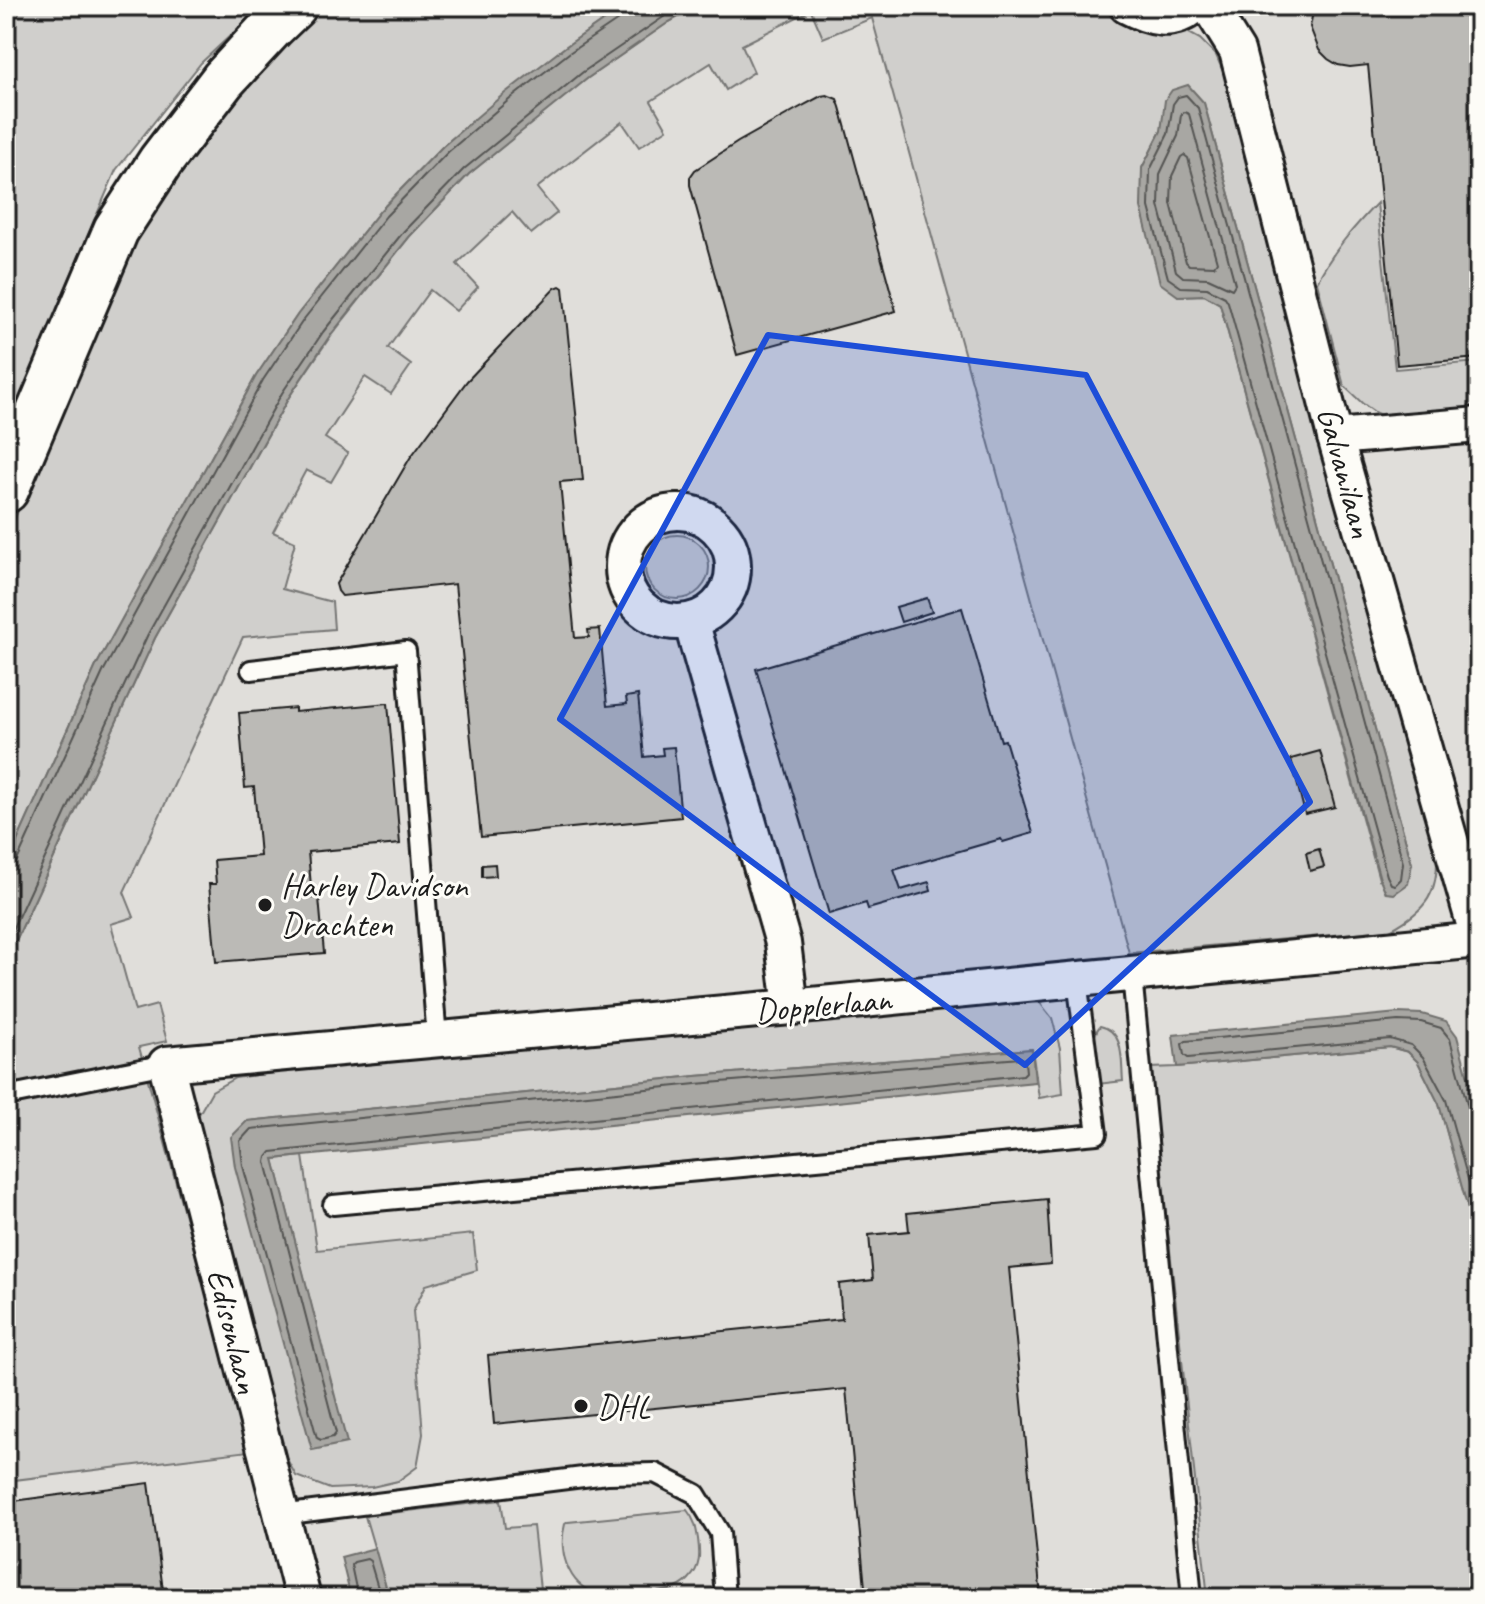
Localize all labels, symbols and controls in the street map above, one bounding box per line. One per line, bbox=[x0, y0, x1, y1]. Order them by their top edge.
street label: Galvanilaan bbox=[1308, 402, 1384, 543]
place label: Harley Davidson Drachten bbox=[281, 864, 469, 946]
marker: Harley Davidson Drachten bbox=[256, 896, 274, 914]
street label: Dopplerlaan bbox=[753, 977, 895, 1032]
street label: Edisonlaan bbox=[197, 1265, 270, 1398]
place label: DHL bbox=[597, 1385, 651, 1428]
marker: DHL bbox=[572, 1397, 590, 1415]

